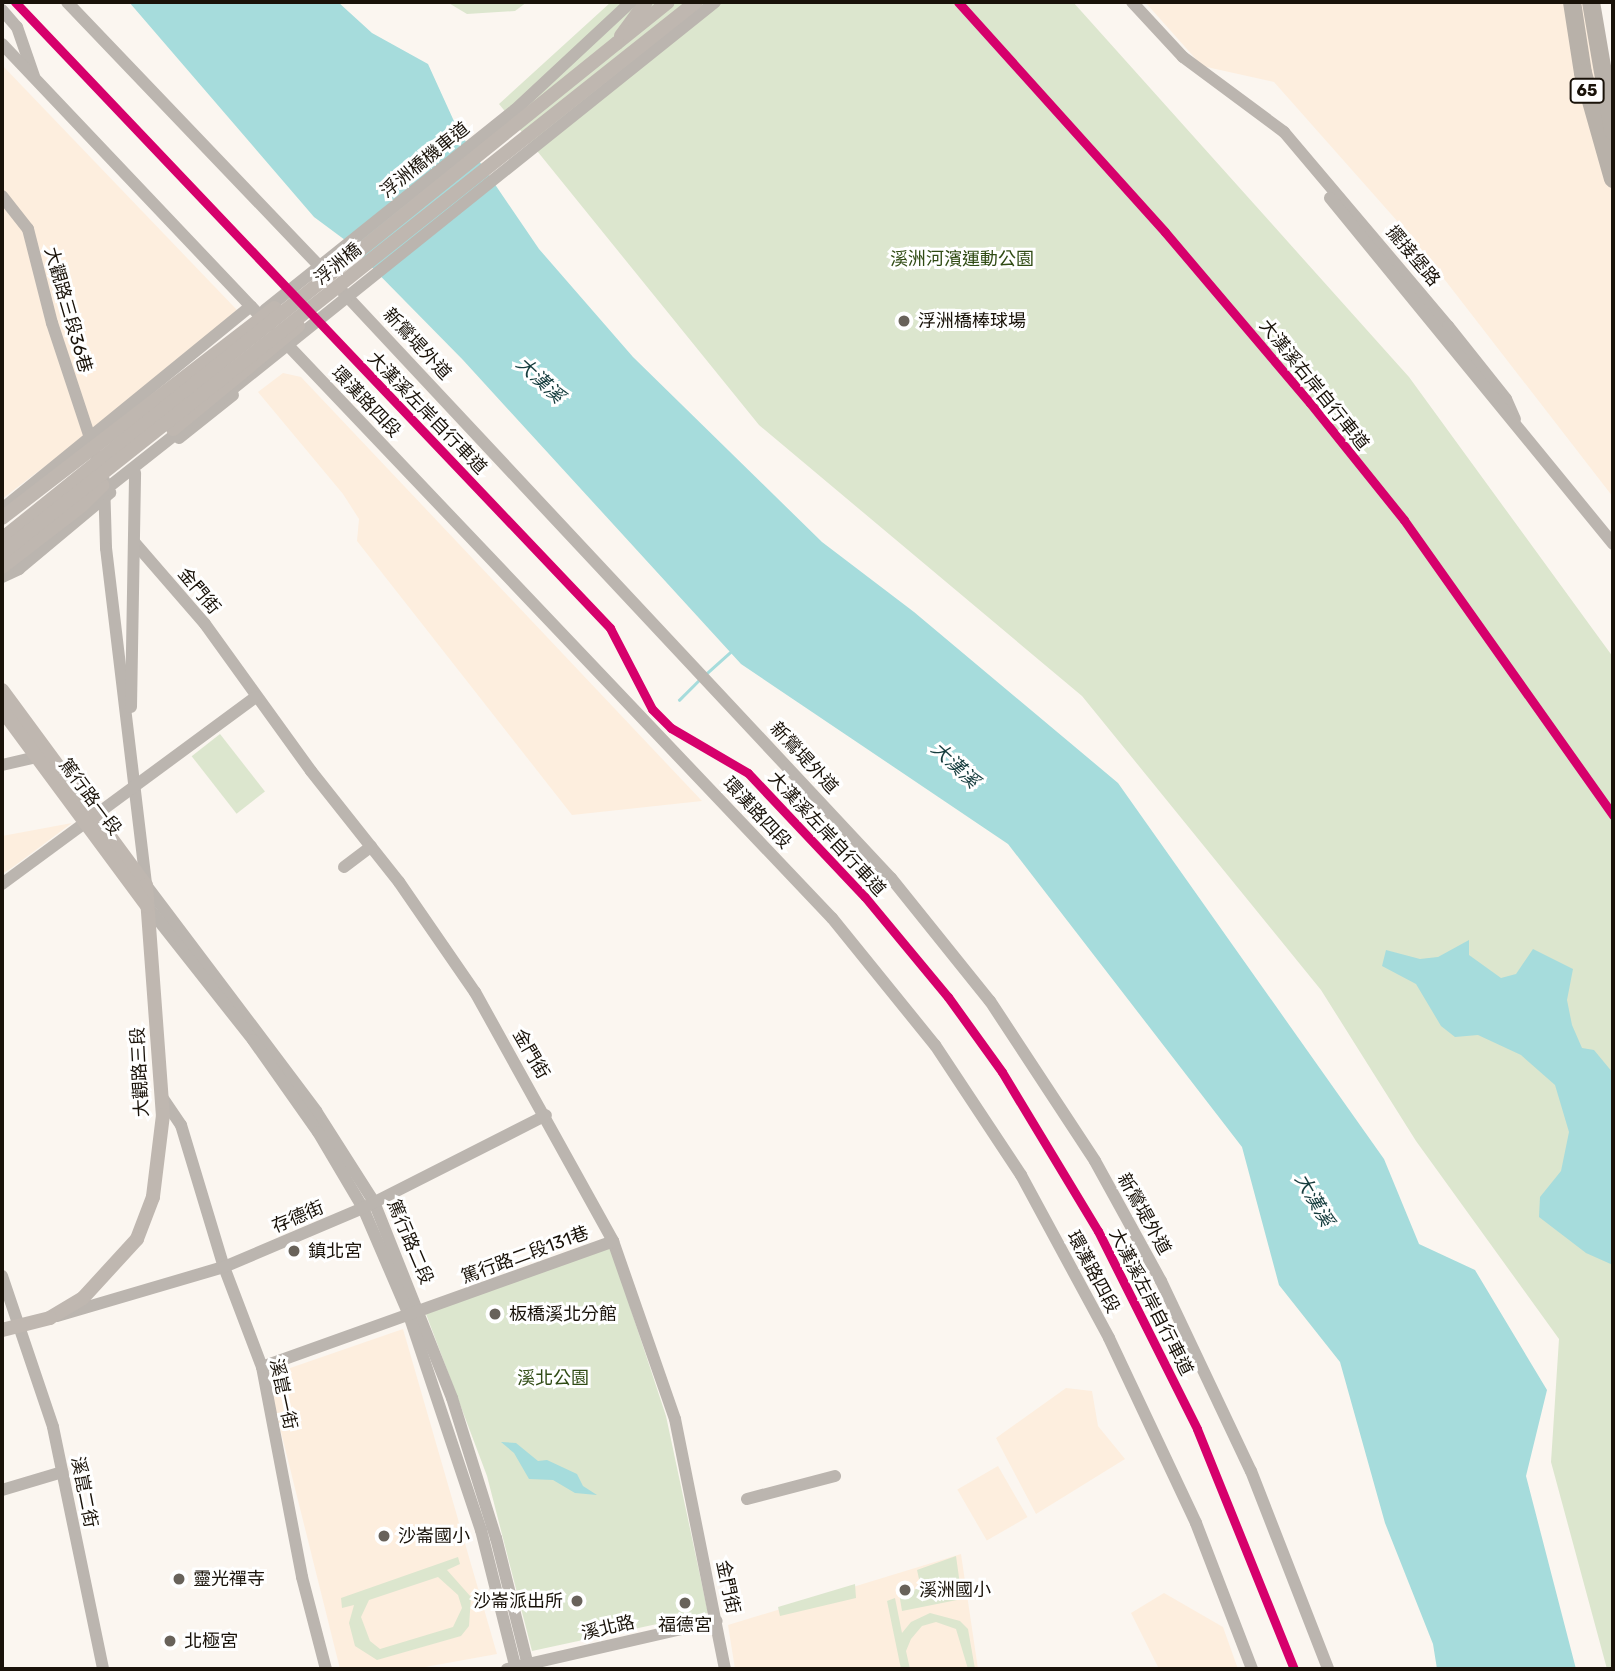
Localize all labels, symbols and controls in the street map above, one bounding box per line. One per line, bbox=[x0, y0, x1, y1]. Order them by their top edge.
road number: 65 bbox=[1570, 78, 1604, 104]
street label: 浮洲橋機車道 bbox=[376, 118, 474, 202]
street label: 擺接堡路 bbox=[1382, 221, 1444, 291]
street label: 浮洲橋 bbox=[310, 239, 366, 289]
street label: 大觀路三段36巷 bbox=[40, 245, 96, 375]
park label: 溪洲河濱運動公園 bbox=[890, 248, 1034, 270]
street label: 新鶯堤外道 bbox=[378, 304, 456, 384]
place label: 浮洲橋棒球場 bbox=[918, 310, 1026, 332]
marker: 浮洲橋棒球場 bbox=[896, 313, 912, 329]
street label: 大漢溪右岸自行車道 bbox=[1255, 315, 1373, 455]
street label: 大漢溪左岸自行車道 bbox=[363, 347, 491, 479]
water label: 大漢溪 bbox=[511, 352, 569, 408]
street label: 環漢路四段 bbox=[327, 362, 405, 442]
street label: 金門街 bbox=[173, 563, 225, 619]
street label: 新鶯堤外道 bbox=[765, 718, 843, 798]
water label: 大漢溪 bbox=[926, 737, 984, 793]
street label: 篤行路一段 bbox=[54, 755, 126, 839]
street label: 大漢溪左岸自行車道 bbox=[764, 767, 890, 901]
street label: 環漢路四段 bbox=[718, 773, 796, 853]
street label: 金門街 bbox=[508, 1025, 554, 1083]
street label: 大觀路三段 bbox=[127, 1026, 153, 1118]
street label: 新鶯堤外道 bbox=[1113, 1169, 1175, 1259]
water label: 大漢溪 bbox=[1290, 1170, 1338, 1230]
street label: 篤行路二段 bbox=[382, 1196, 438, 1288]
street label: 存德街 bbox=[269, 1197, 327, 1237]
street label: 篤行路二段131巷 bbox=[458, 1222, 592, 1288]
street label: 大漢溪左岸自行車道 bbox=[1105, 1225, 1197, 1379]
street label: 環漢路四段 bbox=[1062, 1227, 1124, 1317]
place label: 鎮北宮 bbox=[308, 1240, 362, 1262]
marker: 鎮北宮 bbox=[286, 1243, 302, 1259]
place label: 板橋溪北分館 bbox=[509, 1303, 617, 1325]
marker: 板橋溪北分館 bbox=[487, 1306, 503, 1322]
street label: 溪崑一街 bbox=[265, 1357, 301, 1431]
park label: 溪北公園 bbox=[517, 1367, 589, 1389]
street label: 溪崑二街 bbox=[67, 1455, 101, 1529]
place label: 沙崙國小 bbox=[398, 1525, 470, 1547]
marker: 沙崙國小 bbox=[376, 1528, 392, 1544]
street label: 金門街 bbox=[712, 1558, 744, 1616]
place label: 靈光禪寺 bbox=[193, 1568, 265, 1590]
marker: 靈光禪寺 bbox=[171, 1571, 187, 1587]
place label: 溪洲國小 bbox=[919, 1579, 991, 1601]
marker: 溪洲國小 bbox=[897, 1582, 913, 1598]
place label: 沙崙派出所 bbox=[473, 1590, 563, 1612]
marker: 沙崙派出所 bbox=[569, 1593, 585, 1609]
marker: 福德宮 bbox=[677, 1595, 693, 1611]
street label: 溪北路 bbox=[579, 1611, 637, 1645]
place label: 福德宮 bbox=[658, 1614, 712, 1636]
place label: 北極宮 bbox=[184, 1630, 238, 1652]
marker: 北極宮 bbox=[162, 1633, 178, 1649]

